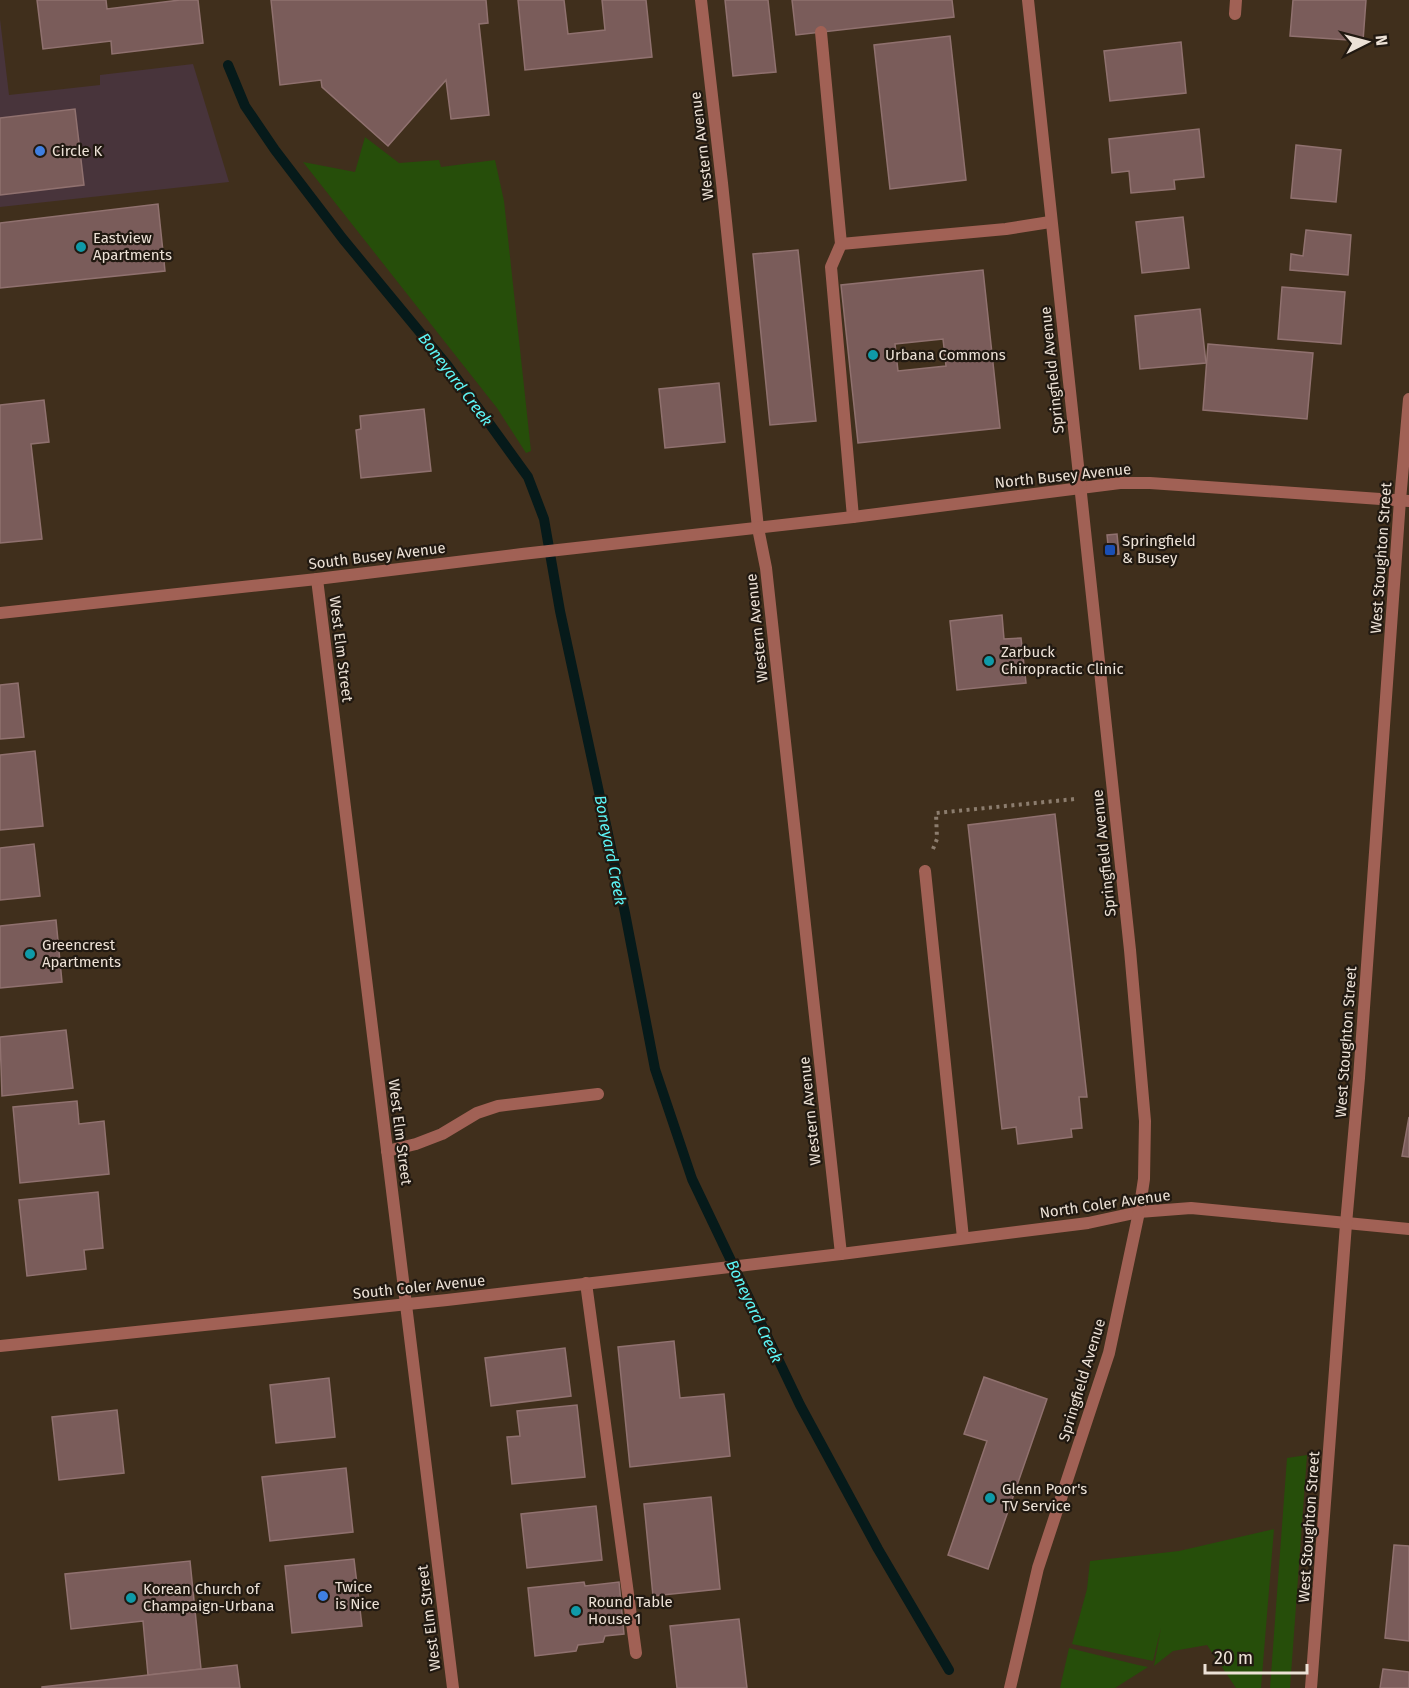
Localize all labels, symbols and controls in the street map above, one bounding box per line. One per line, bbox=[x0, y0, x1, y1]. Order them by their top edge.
north arrow bbox=[1337, 12, 1397, 72]
text: N bbox=[1371, 34, 1391, 47]
street label: Western Avenue bbox=[686, 91, 718, 201]
place label: Circle K bbox=[52, 142, 103, 160]
marker: Circle K bbox=[33, 144, 47, 158]
place label: Eastview Apartments bbox=[93, 229, 172, 264]
marker: Eastview Apartments bbox=[74, 240, 88, 254]
street label: Springfield Avenue bbox=[1036, 306, 1068, 434]
water label: Boneyard Creek bbox=[414, 329, 497, 430]
place label: Urbana Commons bbox=[885, 346, 1006, 364]
marker: Urbana Commons bbox=[866, 348, 880, 362]
street label: North Busey Avenue bbox=[994, 460, 1132, 492]
street label: West Stoughton Street bbox=[1367, 481, 1395, 634]
place label: Springfield & Busey bbox=[1122, 532, 1196, 567]
street label: South Busey Avenue bbox=[307, 539, 447, 573]
marker: Springfield & Busey bbox=[1103, 543, 1117, 557]
street label: Western Avenue bbox=[742, 573, 772, 683]
street label: West Elm Street bbox=[326, 595, 357, 704]
place label: Zarbuck Chiropractic Clinic bbox=[1001, 643, 1124, 678]
marker: Zarbuck Chiropractic Clinic bbox=[982, 654, 996, 668]
street label: Springfield Avenue bbox=[1088, 789, 1120, 917]
water label: Boneyard Creek bbox=[591, 793, 631, 907]
place label: Greencrest Apartments bbox=[42, 936, 121, 971]
marker: Greencrest Apartments bbox=[23, 947, 37, 961]
street label: West Stoughton Street bbox=[1332, 965, 1360, 1118]
street label: Western Avenue bbox=[795, 1056, 825, 1166]
street label: West Elm Street bbox=[385, 1078, 416, 1187]
street label: North Coler Avenue bbox=[1038, 1186, 1172, 1222]
water label: Boneyard Creek bbox=[722, 1257, 787, 1366]
street label: South Coler Avenue bbox=[352, 1271, 486, 1303]
street label: Springfield Avenue bbox=[1055, 1316, 1109, 1444]
street label: West Stoughton Street bbox=[1295, 1450, 1323, 1603]
place label: Glenn Poor's TV Service bbox=[1002, 1480, 1087, 1515]
marker: Glenn Poor's TV Service bbox=[983, 1491, 997, 1505]
street label: West Elm Street bbox=[413, 1563, 444, 1672]
place label: Twice is Nice bbox=[335, 1578, 380, 1613]
place label: Korean Church of Champaign-Urbana bbox=[143, 1580, 274, 1615]
marker: Twice is Nice bbox=[316, 1589, 330, 1603]
marker: Korean Church of Champaign-Urbana bbox=[124, 1591, 138, 1605]
place label: Round Table House 1 bbox=[588, 1593, 673, 1628]
marker: Round Table House 1 bbox=[569, 1604, 583, 1618]
scale bar bbox=[1205, 1637, 1307, 1675]
text: 20 m bbox=[1214, 1647, 1253, 1669]

